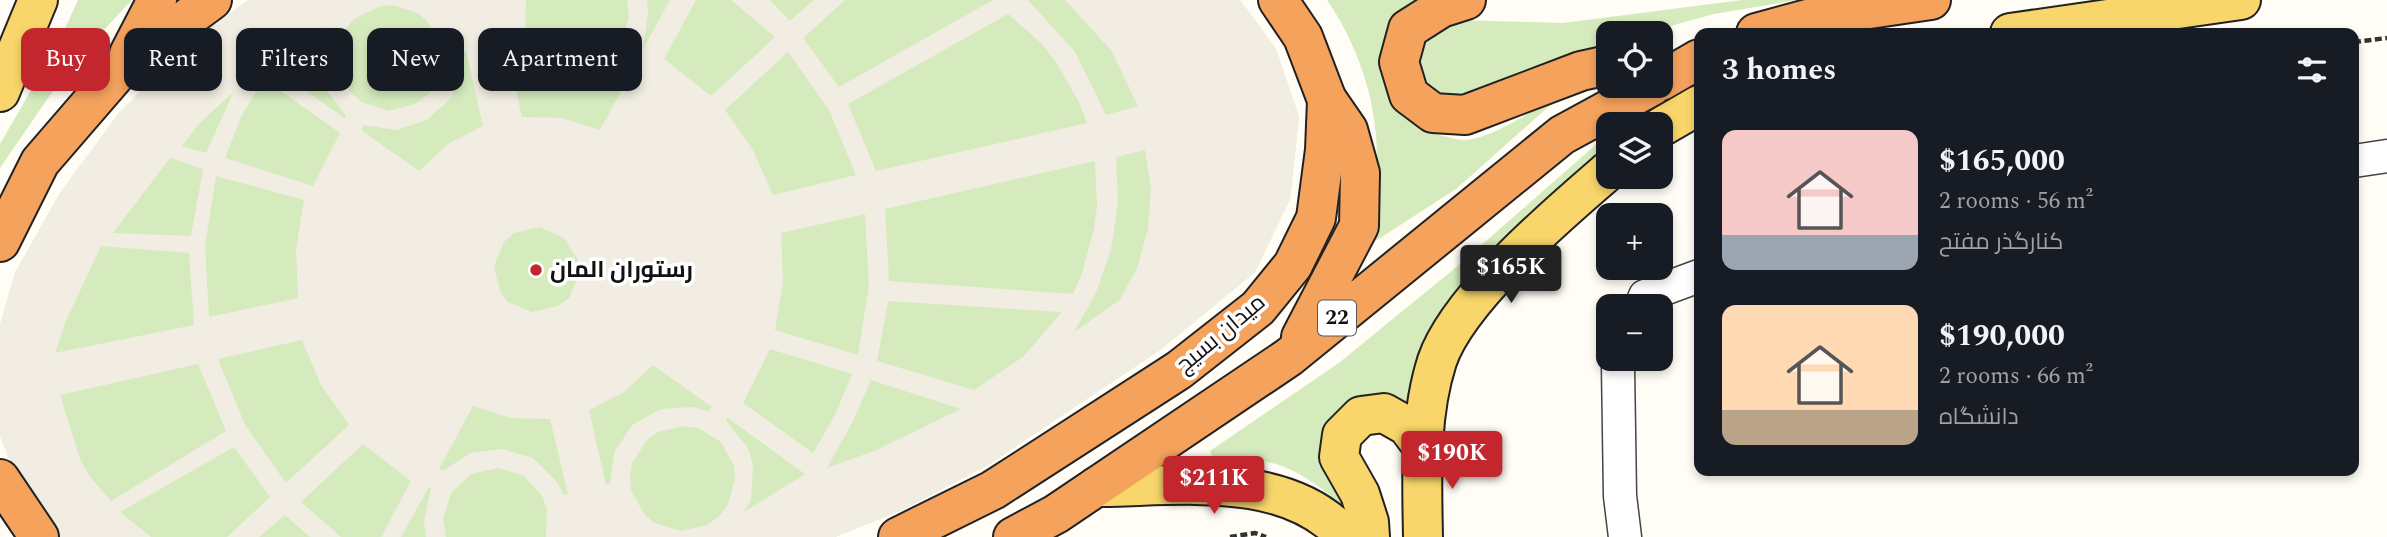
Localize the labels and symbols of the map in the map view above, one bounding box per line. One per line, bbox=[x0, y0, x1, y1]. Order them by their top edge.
pin: $165K bbox=[1462, 246, 1560, 305]
place label: رستوران المان bbox=[550, 253, 693, 288]
marker: رستوران المان bbox=[528, 262, 544, 278]
street label: میدان بسیج bbox=[1168, 286, 1274, 382]
road number: 22 bbox=[1318, 300, 1356, 336]
pin: $190K bbox=[1403, 432, 1501, 491]
pin: $211K bbox=[1165, 456, 1263, 516]

